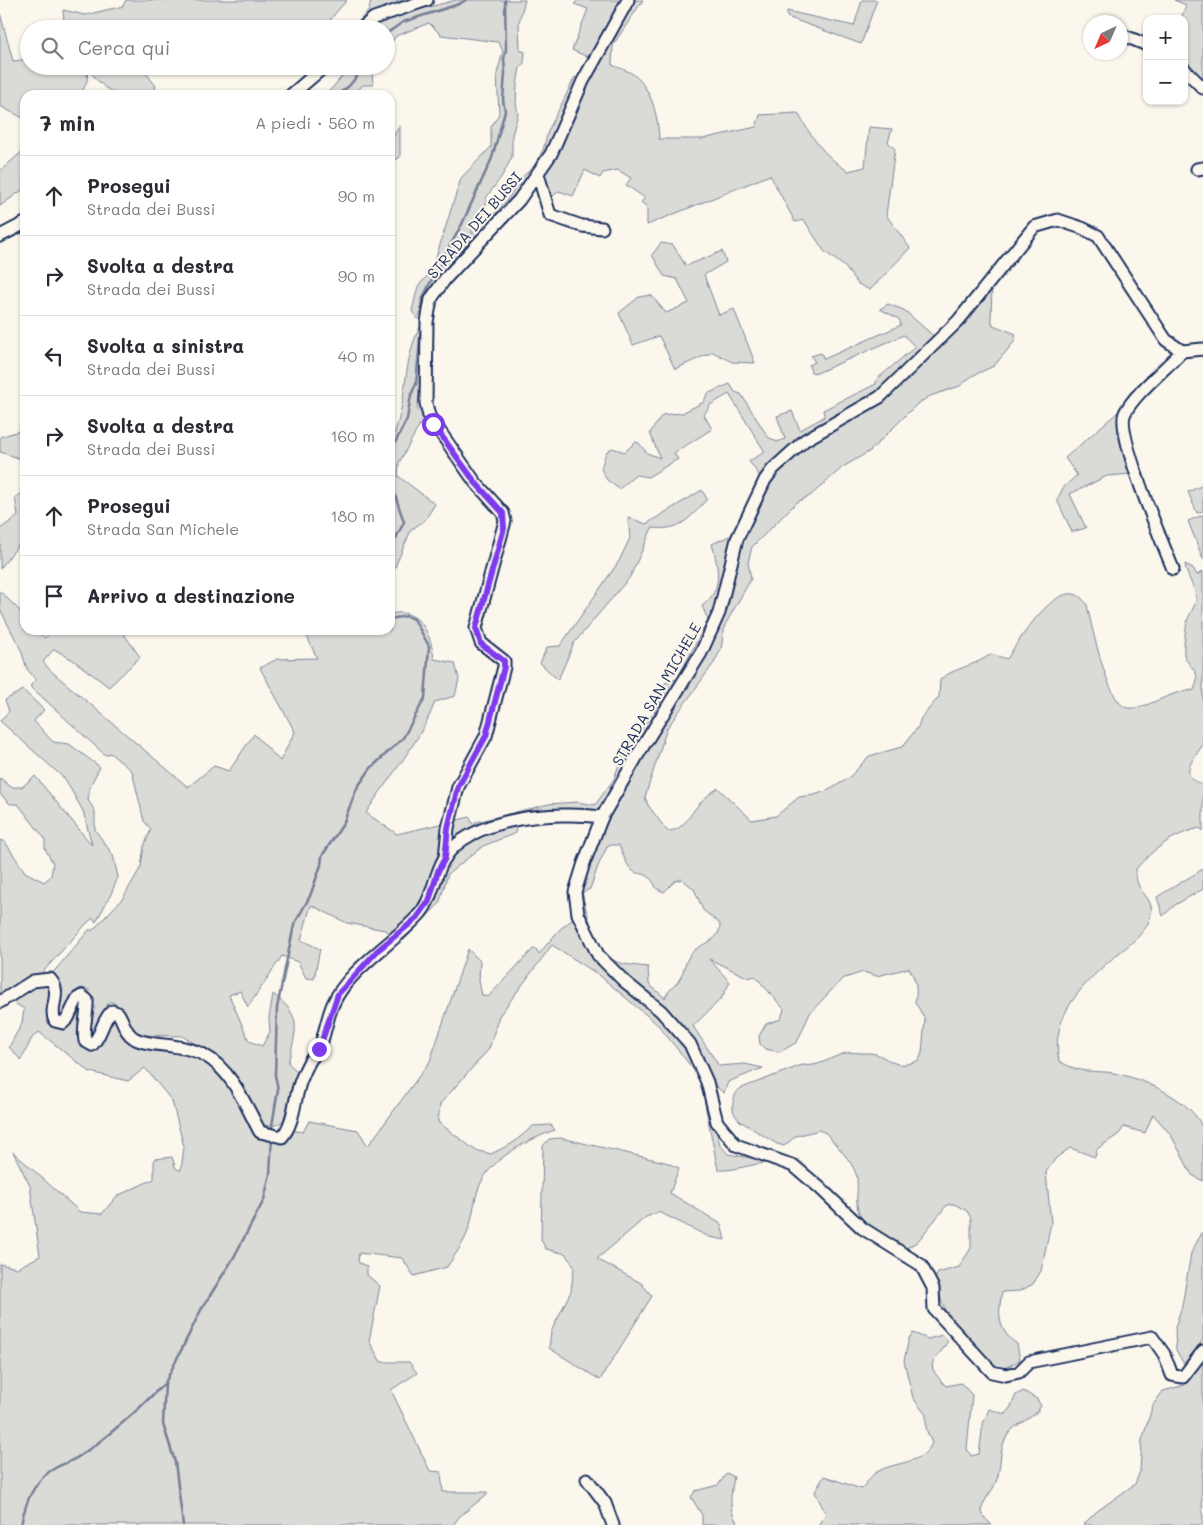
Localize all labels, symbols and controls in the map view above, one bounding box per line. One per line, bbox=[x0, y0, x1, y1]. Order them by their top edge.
north arrow bbox=[1083, 15, 1128, 60]
map controls bbox=[1143, 15, 1188, 105]
button: + bbox=[1143, 15, 1188, 60]
search box bbox=[20, 20, 395, 75]
icon: search bbox=[38, 34, 66, 62]
text: Cerca qui bbox=[78, 35, 170, 60]
button: − bbox=[1143, 60, 1188, 105]
text: 7 min bbox=[40, 109, 95, 136]
text: A piedi · 560 m bbox=[255, 112, 375, 133]
street label: STRADA DEI BUSSI bbox=[422, 167, 526, 283]
text: Prosegui bbox=[87, 173, 171, 198]
icon: ahead bbox=[40, 182, 68, 210]
text: 90 m bbox=[338, 185, 375, 206]
text: Strada dei Bussi bbox=[87, 198, 215, 219]
text: Svolta a destra bbox=[87, 253, 234, 278]
icon: right bbox=[40, 262, 68, 290]
text: 90 m bbox=[338, 265, 375, 286]
text: Strada dei Bussi bbox=[87, 278, 215, 299]
text: Svolta a sinistra bbox=[87, 333, 244, 358]
icon: left bbox=[40, 342, 68, 370]
text: 40 m bbox=[338, 345, 375, 366]
text: Strada dei Bussi bbox=[87, 358, 215, 379]
text: Svolta a destra bbox=[87, 413, 234, 438]
route start bbox=[422, 413, 445, 436]
icon: right bbox=[40, 422, 68, 450]
text: 160 m bbox=[330, 425, 375, 446]
text: Strada dei Bussi bbox=[87, 438, 215, 459]
text: Prosegui bbox=[87, 493, 171, 518]
icon: ahead bbox=[40, 502, 68, 530]
text: 180 m bbox=[330, 505, 375, 526]
text: Strada San Michele bbox=[87, 518, 239, 539]
icon: arrive bbox=[40, 582, 68, 610]
text: Arrivo a destinazione bbox=[87, 583, 295, 608]
street label: STRADA SAN MICHELE bbox=[607, 619, 705, 769]
route end bbox=[308, 1038, 331, 1061]

